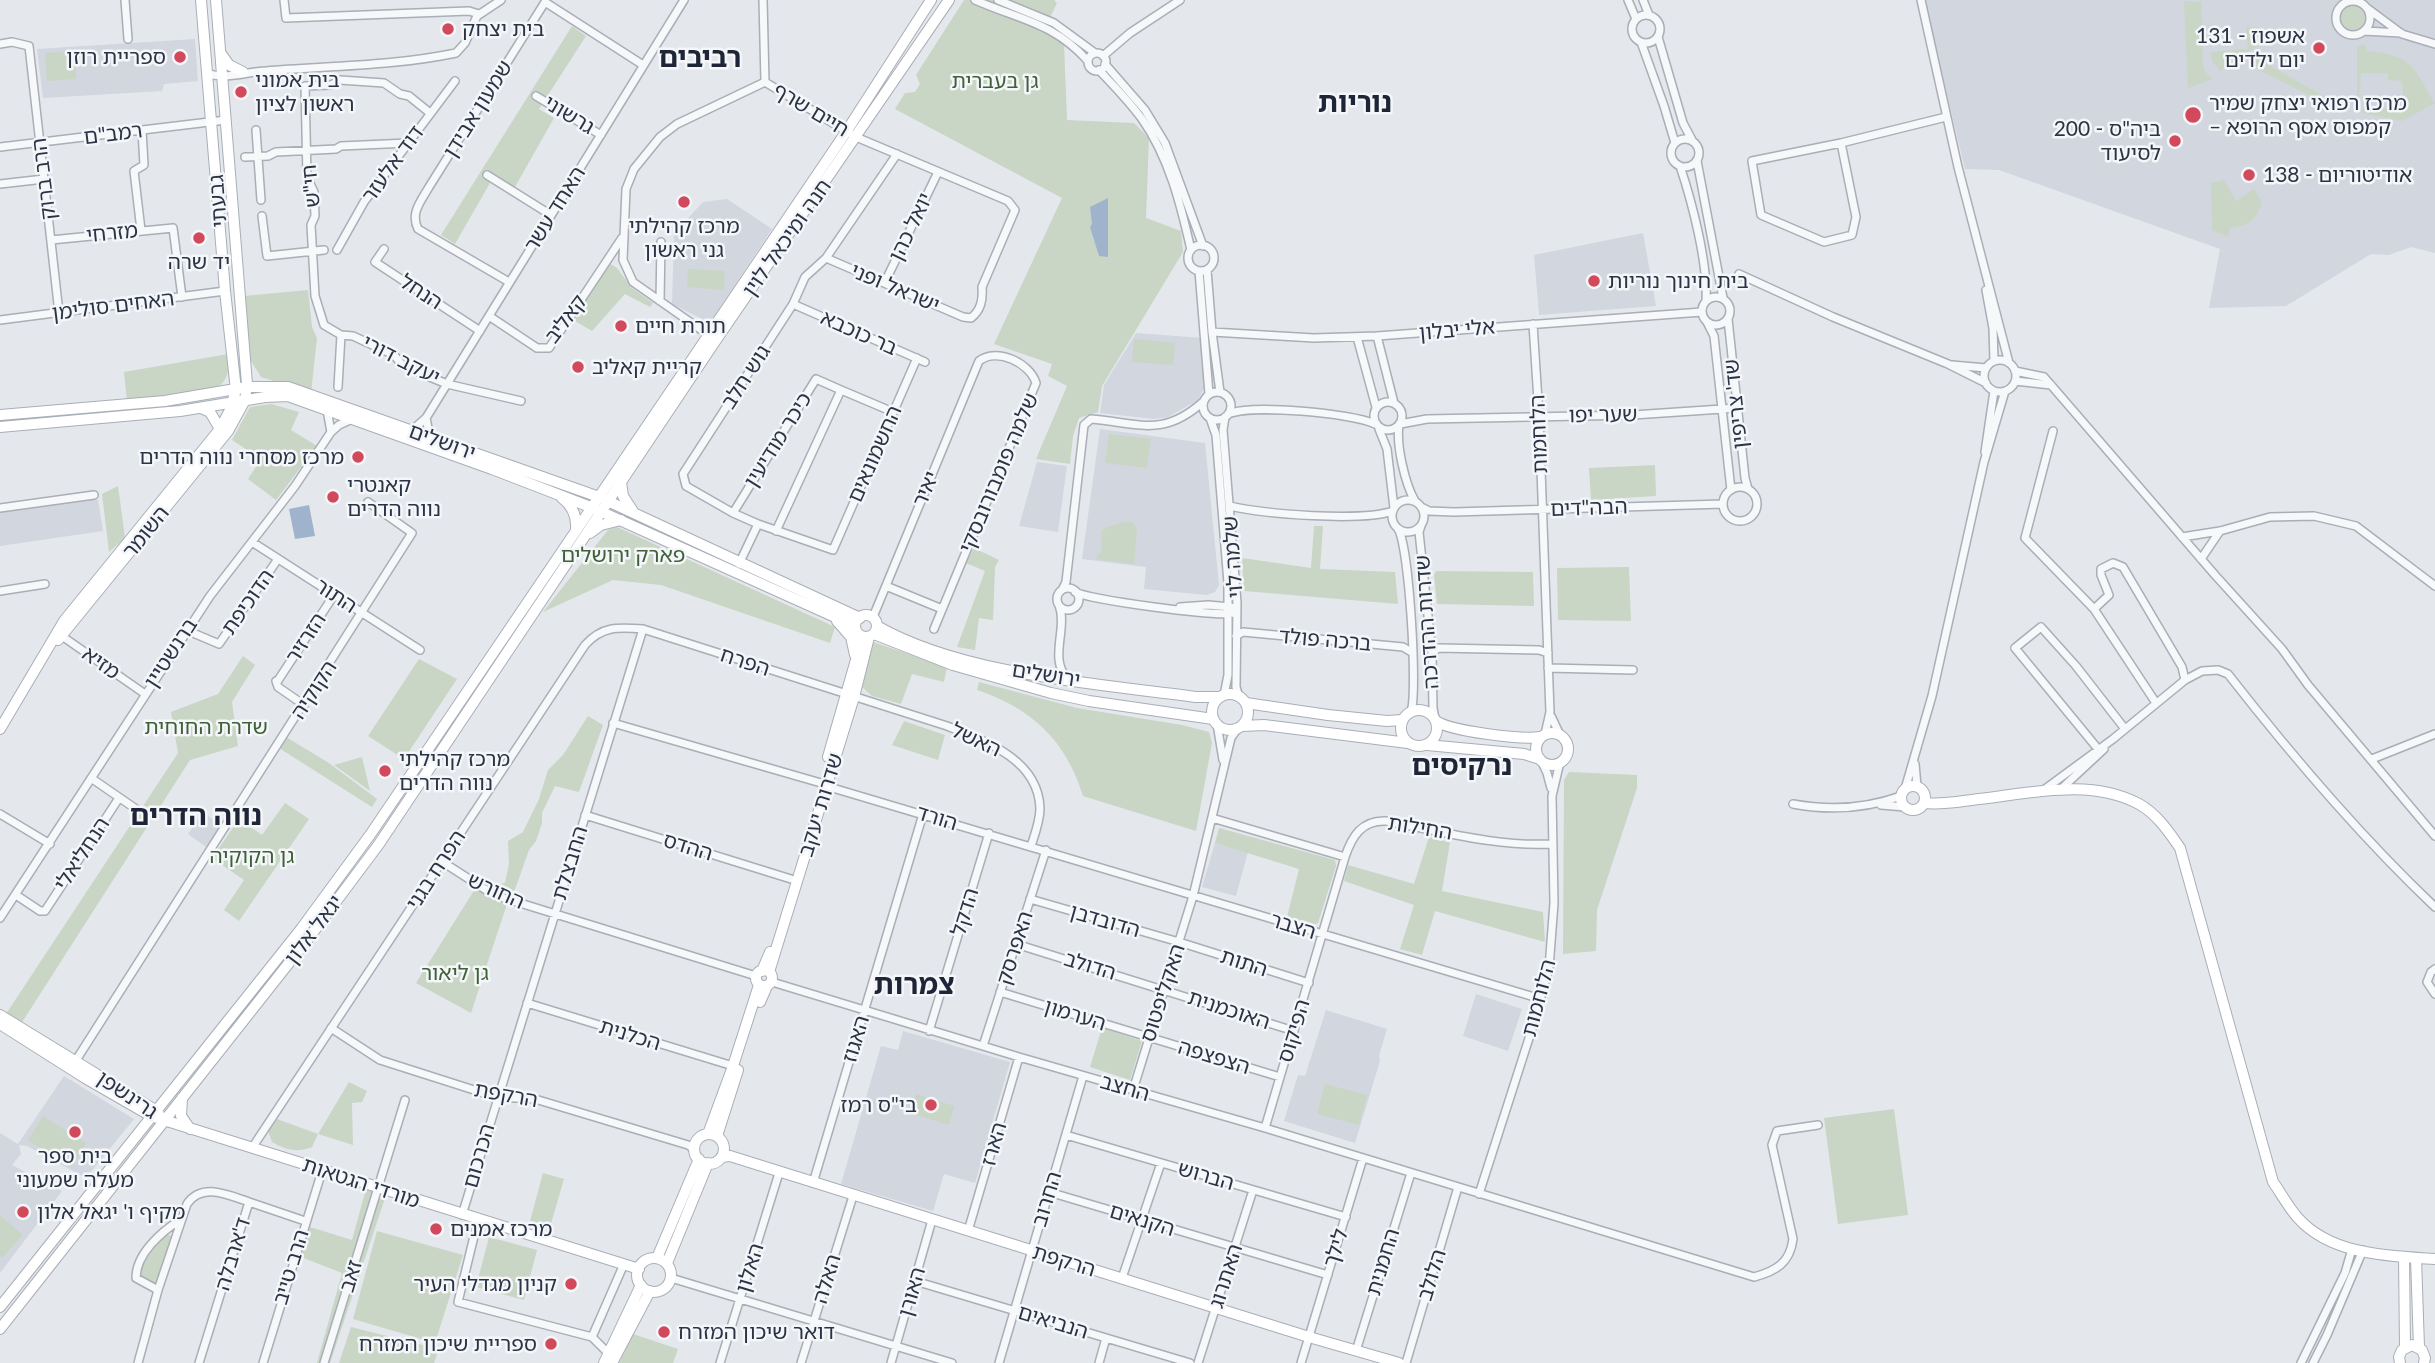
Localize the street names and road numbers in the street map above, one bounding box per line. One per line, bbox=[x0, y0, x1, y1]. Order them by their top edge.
street label: שמעון אבידן bbox=[438, 56, 518, 162]
street label: חיים שרף bbox=[769, 78, 853, 142]
street label: גרשוני bbox=[539, 90, 599, 140]
street label: רמב"ם bbox=[82, 118, 144, 150]
street label: דוד אלעזר bbox=[357, 121, 429, 207]
street label: הרב ברוק bbox=[26, 136, 62, 222]
street label: האחד עשר bbox=[519, 162, 591, 256]
street label: חי"ש bbox=[296, 163, 326, 209]
street label: גבעתי bbox=[204, 174, 232, 228]
street label: חנה ומיכאל לוין bbox=[737, 175, 837, 301]
street label: יואל כהן bbox=[884, 189, 938, 265]
street label: מזרחי bbox=[85, 218, 139, 248]
street label: ישראל ופני bbox=[847, 258, 943, 318]
street label: הנחל bbox=[395, 269, 447, 315]
street label: האחים סולימן bbox=[50, 286, 176, 326]
street label: קאליב bbox=[540, 290, 592, 348]
street label: בר כוכבא bbox=[817, 305, 901, 361]
street label: אלי יבלון bbox=[1418, 314, 1496, 346]
street label: יעקב דורי bbox=[358, 330, 444, 390]
street label: גוש חלב bbox=[716, 340, 776, 414]
street label: שד' צריפין bbox=[1719, 358, 1753, 450]
street label: כיכר מודיעין bbox=[739, 388, 817, 492]
street label: שלמה פומבורובסקי bbox=[954, 389, 1044, 557]
street label: הלוחמות bbox=[1525, 394, 1553, 474]
street label: החשמונאים bbox=[842, 402, 908, 506]
street label: שער יפו bbox=[1568, 402, 1638, 428]
street label: ירושלים bbox=[405, 418, 479, 466]
street label: יאיר bbox=[907, 468, 945, 510]
street label: הבה"דים bbox=[1550, 494, 1628, 522]
street label: השומר bbox=[117, 501, 175, 563]
street label: שלמה לוי bbox=[1218, 515, 1248, 599]
street label: שדרות ההדרכה bbox=[1410, 554, 1444, 690]
street label: הדוכיפת bbox=[216, 564, 280, 640]
street label: התור bbox=[310, 573, 362, 619]
street label: הזרזיר bbox=[281, 608, 331, 668]
street label: ברנשטיין bbox=[139, 613, 203, 693]
street label: ברכה פולד bbox=[1278, 623, 1372, 657]
street label: מזיא bbox=[77, 641, 125, 685]
street label: הפרח bbox=[717, 642, 773, 682]
street label: הקוקיה bbox=[286, 656, 342, 724]
street label: ירושלים bbox=[1010, 657, 1082, 693]
street label: האשל bbox=[947, 718, 1005, 762]
street label: שדרות יעקב bbox=[793, 750, 849, 860]
street label: הורד bbox=[913, 800, 961, 836]
street label: החילות bbox=[1386, 810, 1454, 846]
street label: הנחליאלי bbox=[49, 813, 115, 895]
street label: החבצלת bbox=[547, 823, 593, 903]
street label: הפרח בגני bbox=[401, 825, 471, 915]
street label: ההדס bbox=[660, 828, 716, 866]
street label: החורש bbox=[464, 867, 528, 915]
street label: הדקל bbox=[946, 885, 984, 939]
street label: יגאל אלון bbox=[280, 890, 348, 970]
street label: הדובדבן bbox=[1067, 899, 1143, 943]
street label: הצבר bbox=[1267, 907, 1319, 945]
street label: האפרסק bbox=[991, 908, 1039, 988]
street label: האקליפטוס bbox=[1135, 941, 1191, 1045]
street label: התות bbox=[1217, 944, 1271, 982]
street label: הדולב bbox=[1061, 946, 1119, 986]
street label: הלוחמות bbox=[1517, 957, 1561, 1039]
street label: האוכמנית bbox=[1185, 985, 1273, 1035]
street label: הערמון bbox=[1041, 994, 1109, 1036]
street label: הפיקוס bbox=[1272, 996, 1316, 1066]
street label: האגוז bbox=[837, 1013, 875, 1065]
street label: הכלנית bbox=[596, 1014, 664, 1056]
street label: הצפצפה bbox=[1175, 1034, 1253, 1080]
street label: גרינשפן bbox=[92, 1066, 162, 1124]
street label: החצב bbox=[1097, 1069, 1153, 1107]
street label: הרקפת bbox=[472, 1077, 540, 1113]
street label: הארז bbox=[976, 1119, 1012, 1169]
street label: הכרכום bbox=[458, 1121, 500, 1191]
street label: מורדי הגטאות bbox=[299, 1152, 423, 1214]
street label: הברוש bbox=[1175, 1156, 1237, 1196]
street label: החרוב bbox=[1027, 1168, 1067, 1230]
street label: הקנאים bbox=[1106, 1198, 1178, 1242]
street label: ד'ארבלה bbox=[210, 1214, 256, 1294]
street label: החמנית bbox=[1361, 1225, 1405, 1299]
street label: הרב טייב bbox=[268, 1226, 314, 1308]
street label: לילך bbox=[1318, 1226, 1354, 1270]
street label: האלון bbox=[731, 1240, 769, 1296]
street label: הרקפת bbox=[1030, 1240, 1098, 1282]
street label: האתרוג bbox=[1204, 1241, 1248, 1311]
street label: הלולב bbox=[1412, 1246, 1452, 1304]
street label: האלה bbox=[808, 1251, 846, 1307]
street label: זאב bbox=[334, 1257, 368, 1295]
street label: האורן bbox=[893, 1264, 931, 1320]
street label: הנביאים bbox=[1015, 1299, 1091, 1345]

